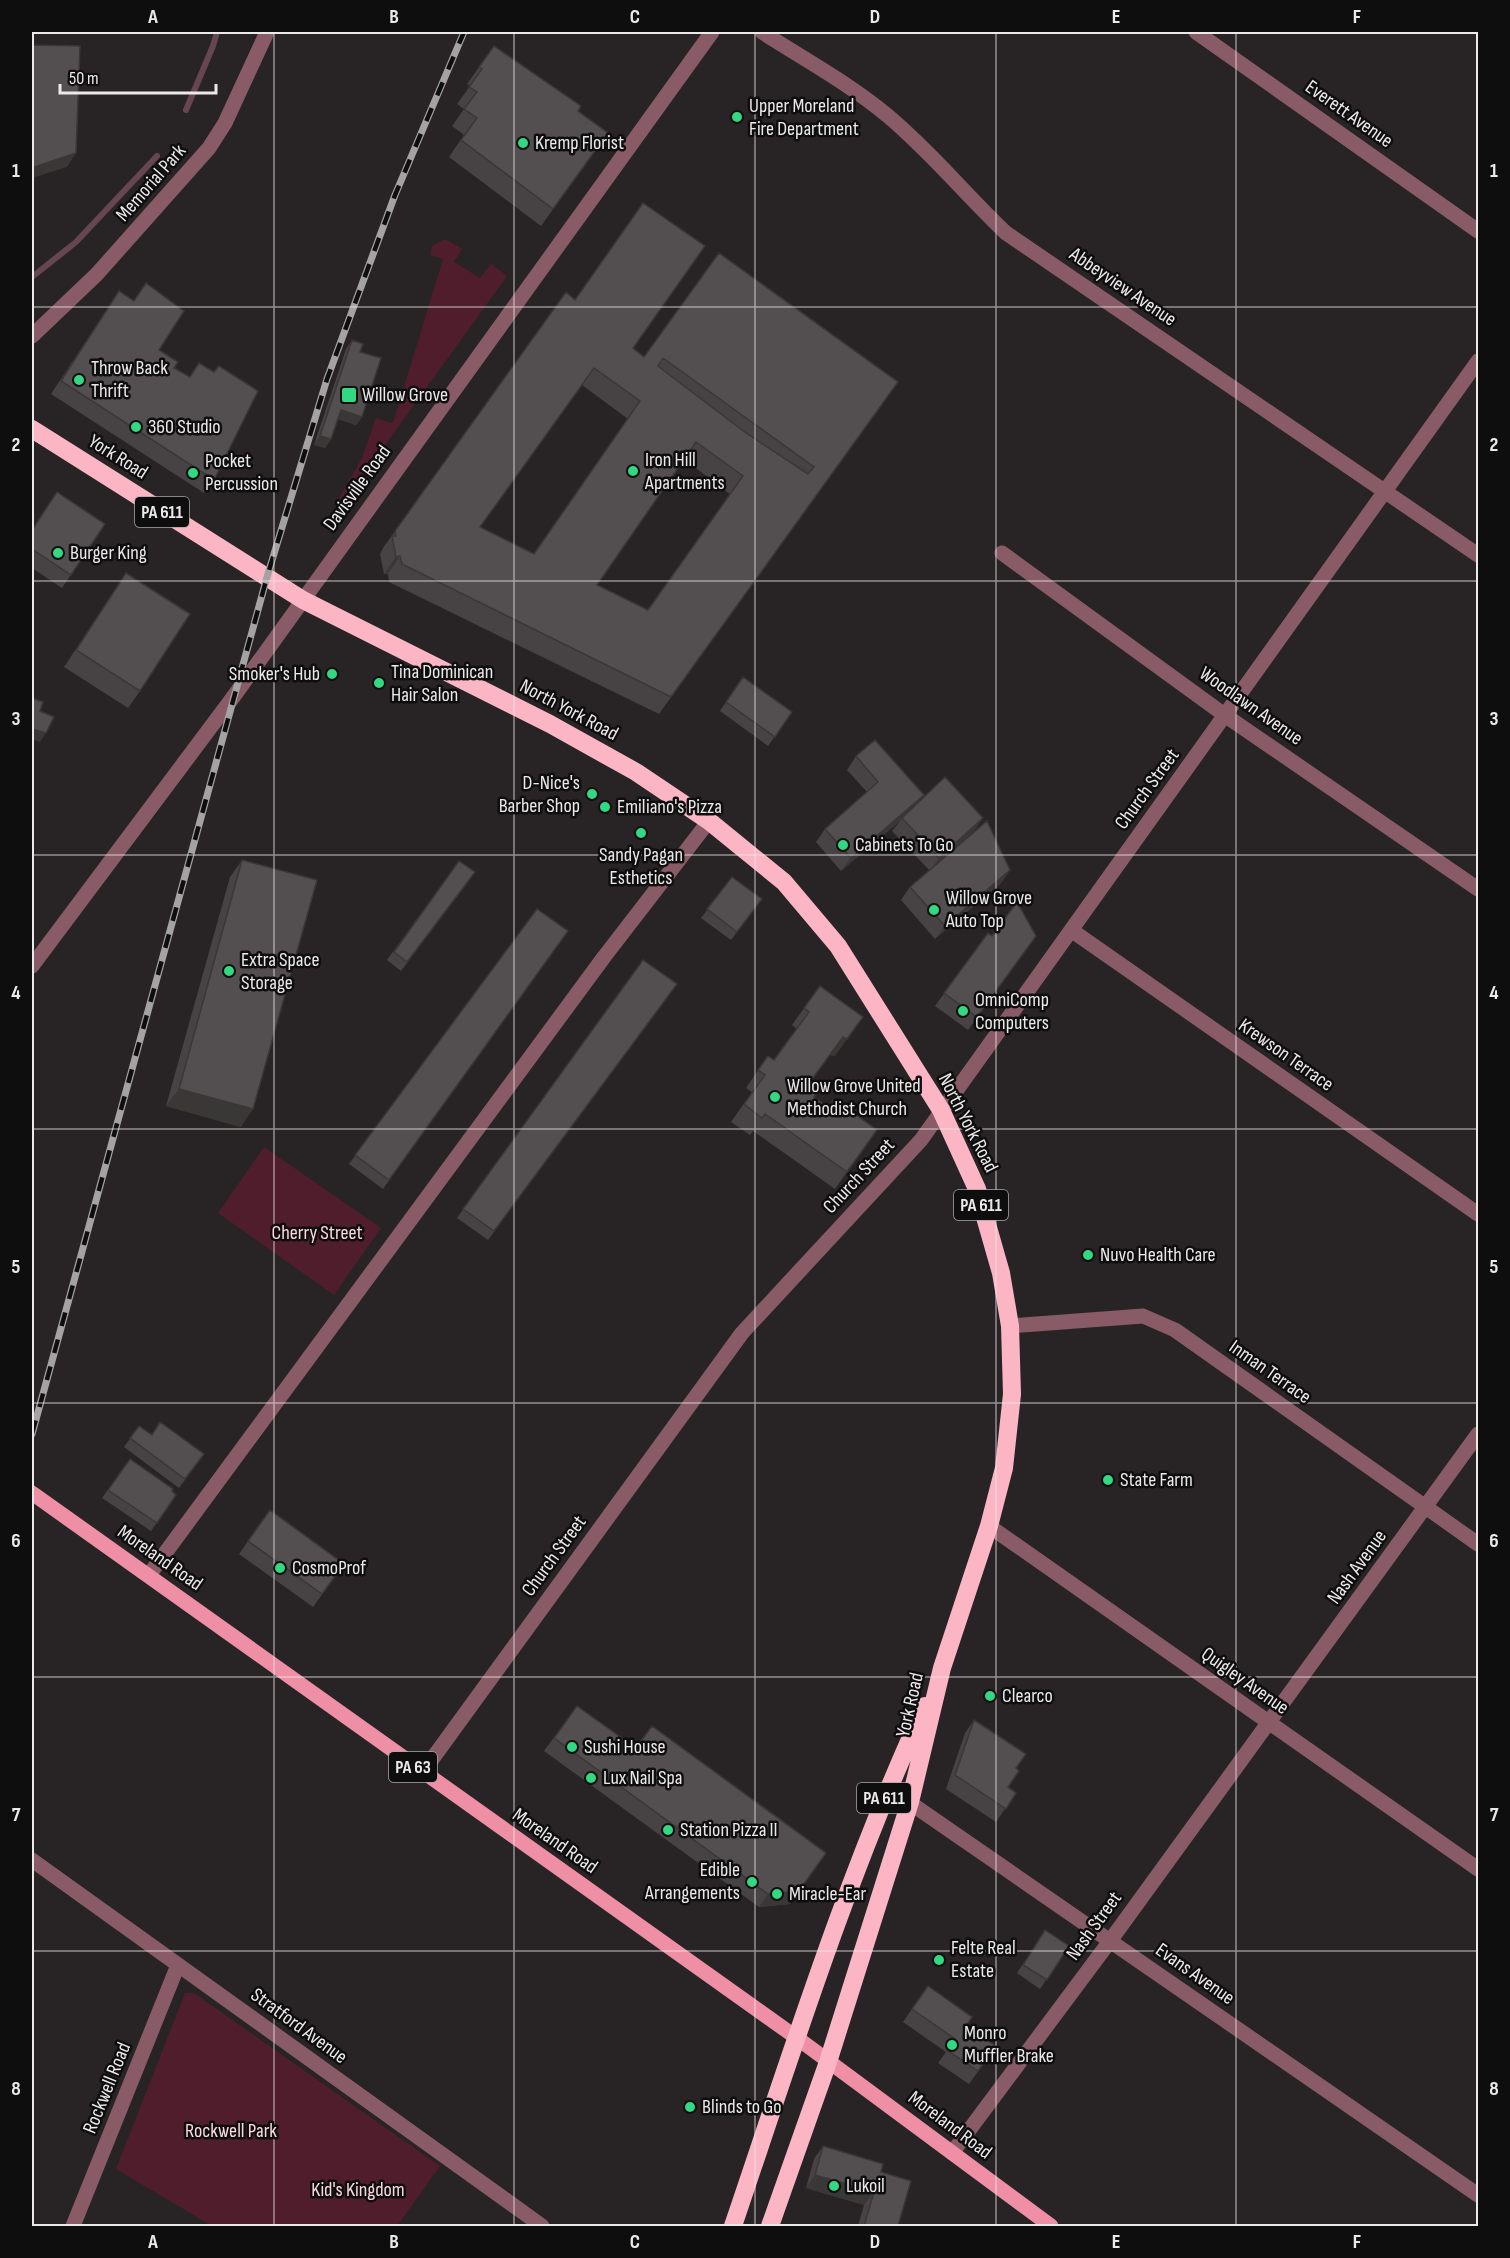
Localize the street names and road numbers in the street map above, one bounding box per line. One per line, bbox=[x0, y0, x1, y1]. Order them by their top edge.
street label: Everett Avenue bbox=[1301, 75, 1397, 153]
street label: Memorial Park bbox=[111, 139, 191, 226]
street label: Abbeyview Avenue bbox=[1064, 242, 1181, 332]
street label: York Road bbox=[84, 429, 152, 485]
street label: Davisville Road bbox=[318, 441, 396, 535]
road number: PA 611 bbox=[135, 497, 189, 527]
street label: Woodlawn Avenue bbox=[1195, 662, 1307, 750]
street label: North York Road bbox=[516, 674, 622, 746]
street label: Church Street bbox=[1110, 744, 1184, 834]
street label: Krewson Terrace bbox=[1234, 1013, 1338, 1097]
street label: North York Road bbox=[933, 1070, 1003, 1176]
street label: Church Street bbox=[818, 1133, 900, 1219]
road number: PA 611 bbox=[954, 1190, 1008, 1220]
street label: Inman Terrace bbox=[1224, 1335, 1316, 1409]
street label: Church Street bbox=[517, 1511, 591, 1601]
street label: Moreland Road bbox=[113, 1520, 207, 1596]
street label: Nash Avenue bbox=[1322, 1525, 1392, 1609]
street label: Quigley Avenue bbox=[1197, 1642, 1293, 1720]
street label: York Road bbox=[891, 1670, 929, 1740]
road number: PA 63 bbox=[389, 1752, 437, 1782]
road number: PA 611 bbox=[857, 1783, 911, 1813]
street label: Moreland Road bbox=[508, 1803, 602, 1879]
street label: Nash Street bbox=[1061, 1887, 1127, 1965]
street label: Evans Avenue bbox=[1151, 1938, 1239, 2010]
street label: Stratford Avenue bbox=[246, 1983, 352, 2069]
street label: Rockwell Road bbox=[78, 2039, 136, 2137]
street label: Moreland Road bbox=[903, 2086, 997, 2164]

